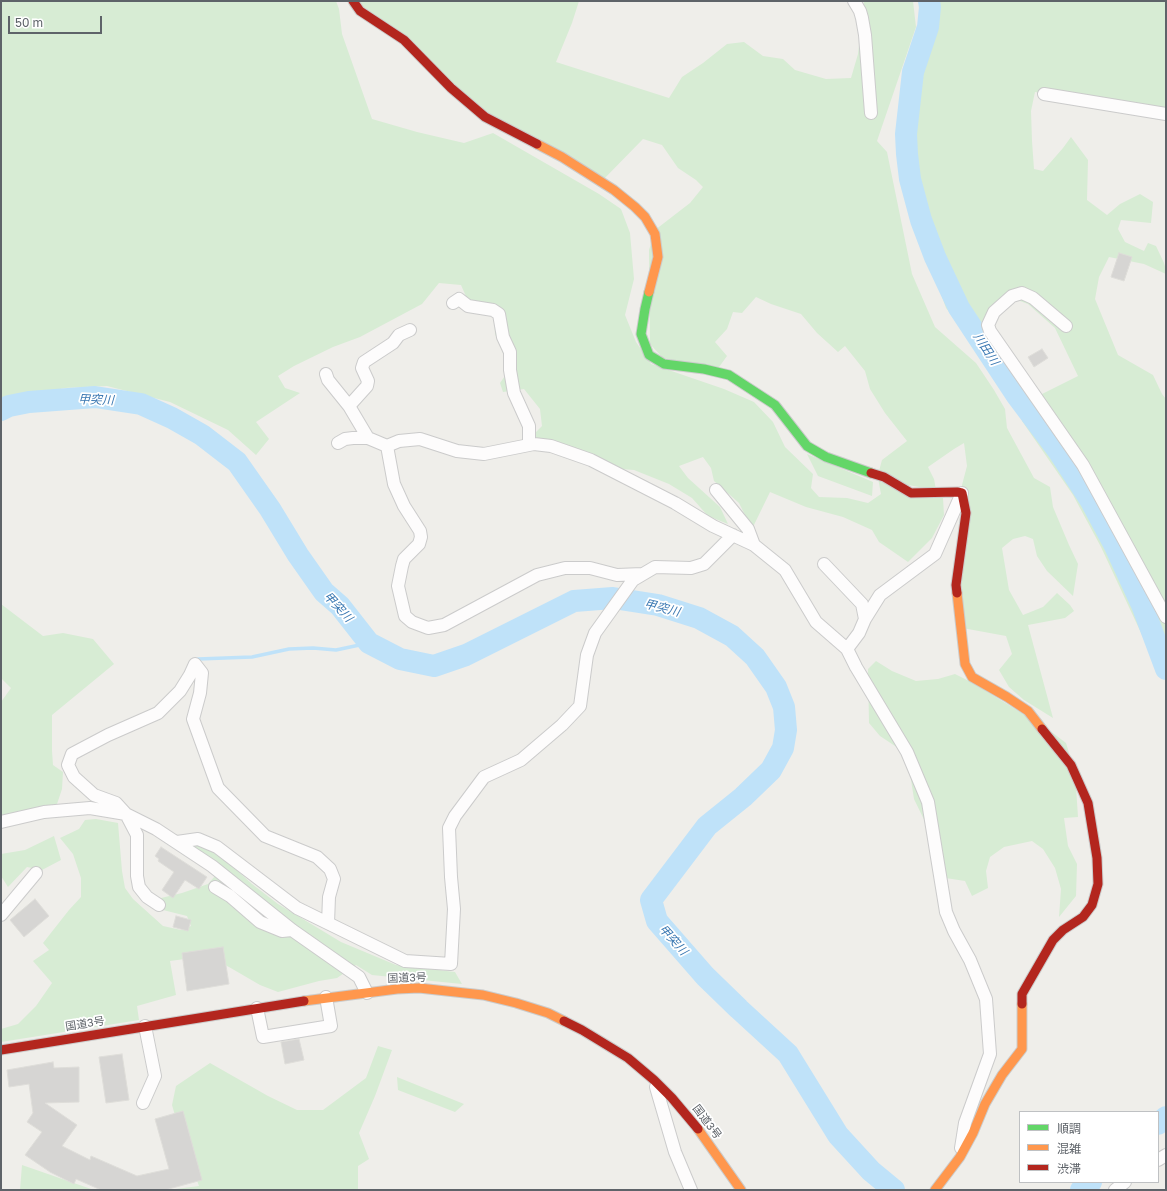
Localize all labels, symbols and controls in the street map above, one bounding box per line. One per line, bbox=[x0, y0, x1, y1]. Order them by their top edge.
scale bar bbox=[10, 8, 104, 34]
text: 50 m bbox=[15, 15, 43, 30]
water label: 川田川 bbox=[970, 330, 1002, 368]
water label: 甲突川 bbox=[78, 392, 114, 408]
water label: 甲突川 bbox=[320, 589, 356, 625]
water label: 甲突川 bbox=[643, 597, 681, 619]
water label: 甲突川 bbox=[656, 922, 690, 958]
street label: 国道3号 bbox=[387, 971, 427, 985]
street label: 国道3号 bbox=[64, 1014, 106, 1034]
street label: 国道3号 bbox=[690, 1102, 724, 1142]
legend bbox=[1019, 1111, 1159, 1183]
text: 順調 bbox=[1057, 1121, 1081, 1136]
text: 混雑 bbox=[1057, 1141, 1081, 1156]
text: 渋滞 bbox=[1057, 1161, 1081, 1176]

